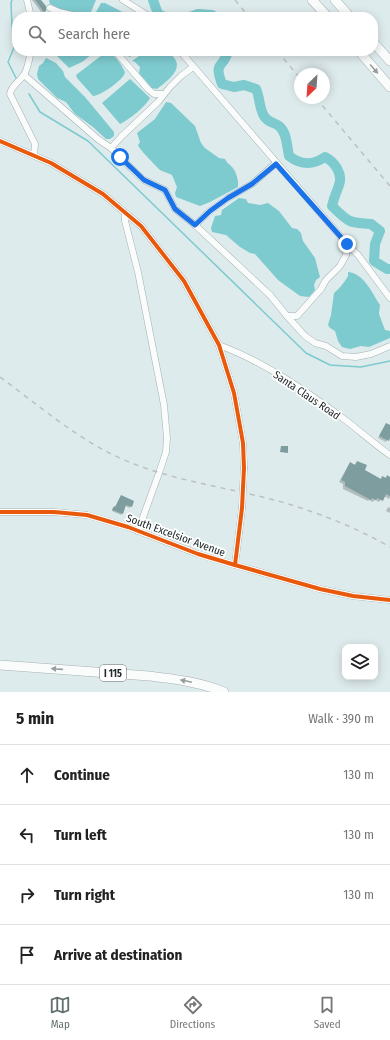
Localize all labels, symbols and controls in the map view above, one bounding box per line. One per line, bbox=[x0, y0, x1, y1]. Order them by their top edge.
search box bbox=[12, 12, 378, 56]
icon: search bbox=[26, 23, 48, 45]
text: Search here bbox=[58, 25, 130, 43]
one-way arrow bbox=[370, 63, 379, 74]
north arrow bbox=[294, 68, 330, 104]
route start bbox=[111, 148, 129, 166]
route end bbox=[338, 235, 356, 253]
street label: Santa Claus Road bbox=[271, 368, 343, 423]
street label: South Excelsior Avenue bbox=[125, 512, 227, 559]
map controls bbox=[342, 644, 378, 680]
button: layers bbox=[342, 644, 378, 680]
road number: I 115 bbox=[100, 665, 126, 681]
one-way arrow bbox=[51, 666, 63, 673]
one-way arrow bbox=[180, 678, 192, 684]
text: 5 min bbox=[16, 708, 54, 729]
text: Walk · 390 m bbox=[308, 711, 374, 726]
icon: ahead bbox=[16, 764, 38, 786]
text: Continue bbox=[54, 766, 110, 784]
text: 130 m bbox=[343, 767, 374, 782]
icon: left bbox=[16, 824, 38, 846]
text: Turn left bbox=[54, 826, 107, 844]
text: 130 m bbox=[343, 827, 374, 842]
icon: right bbox=[16, 884, 38, 906]
text: Turn right bbox=[54, 886, 115, 904]
text: 130 m bbox=[343, 887, 374, 902]
icon: arrive bbox=[16, 944, 38, 966]
text: Arrive at destination bbox=[54, 946, 182, 964]
tab: Map bbox=[49, 994, 71, 1031]
tab: Directions bbox=[170, 994, 215, 1031]
tab: Saved bbox=[314, 994, 341, 1031]

